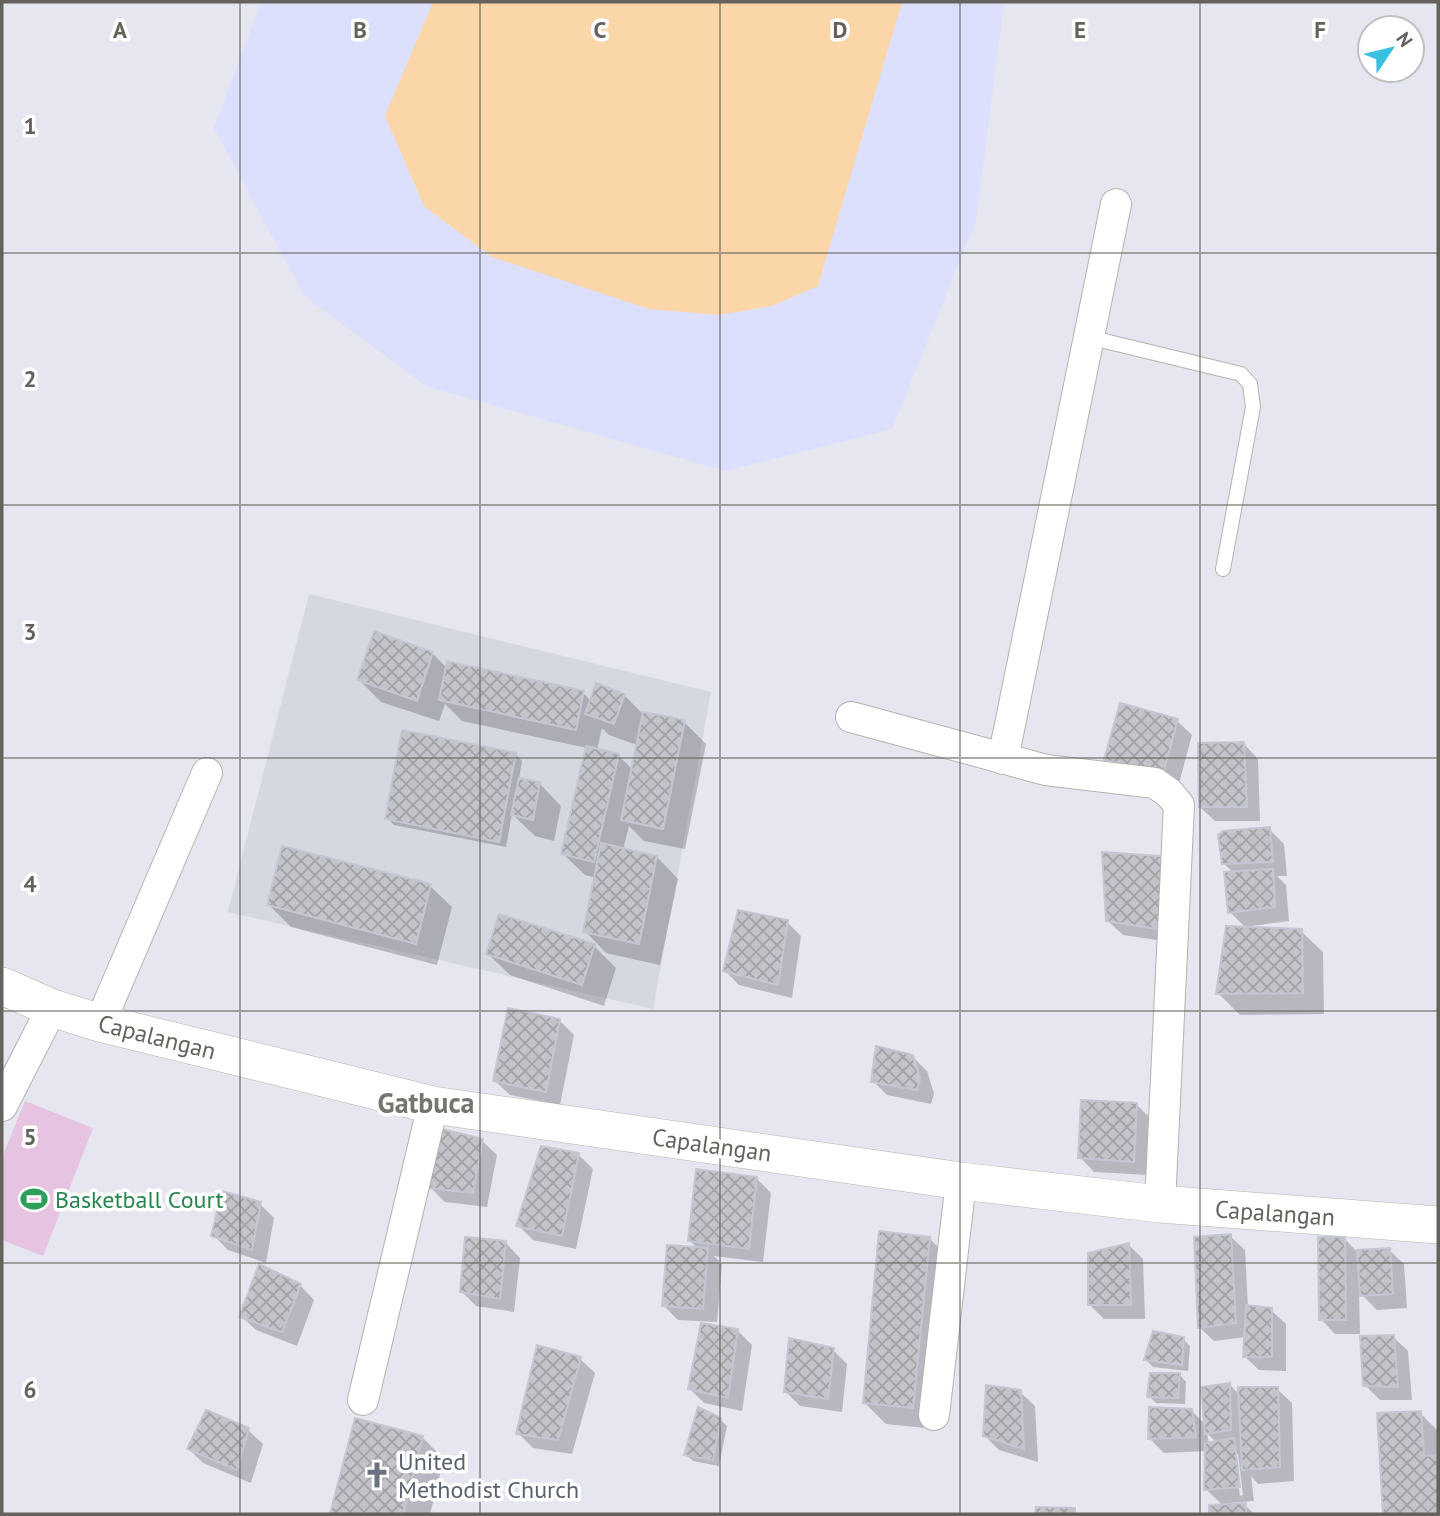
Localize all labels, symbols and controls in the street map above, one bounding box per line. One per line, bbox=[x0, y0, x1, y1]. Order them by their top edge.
north arrow bbox=[1356, 14, 1426, 84]
text: A bbox=[113, 15, 127, 44]
text: B bbox=[353, 15, 367, 44]
text: C bbox=[594, 15, 607, 44]
text: D bbox=[833, 15, 847, 44]
text: E bbox=[1074, 15, 1086, 44]
text: F bbox=[1314, 15, 1326, 44]
text: N bbox=[1392, 27, 1418, 51]
text: 1 bbox=[23, 111, 37, 140]
text: 2 bbox=[23, 364, 37, 393]
text: 3 bbox=[23, 617, 37, 646]
text: 4 bbox=[23, 869, 37, 898]
street label: Capalangan bbox=[95, 1007, 219, 1067]
district label: Gatbuca bbox=[378, 1084, 474, 1121]
street label: Capalangan bbox=[650, 1121, 774, 1169]
text: 5 bbox=[23, 1122, 37, 1151]
sports icon: Basketball Court bbox=[19, 1184, 49, 1214]
place label: Basketball Court bbox=[55, 1184, 224, 1215]
street label: Capalangan bbox=[1214, 1193, 1336, 1233]
text: 6 bbox=[23, 1375, 37, 1404]
place label: United Methodist Church bbox=[398, 1446, 579, 1505]
church icon: United Methodist Church bbox=[362, 1460, 392, 1490]

